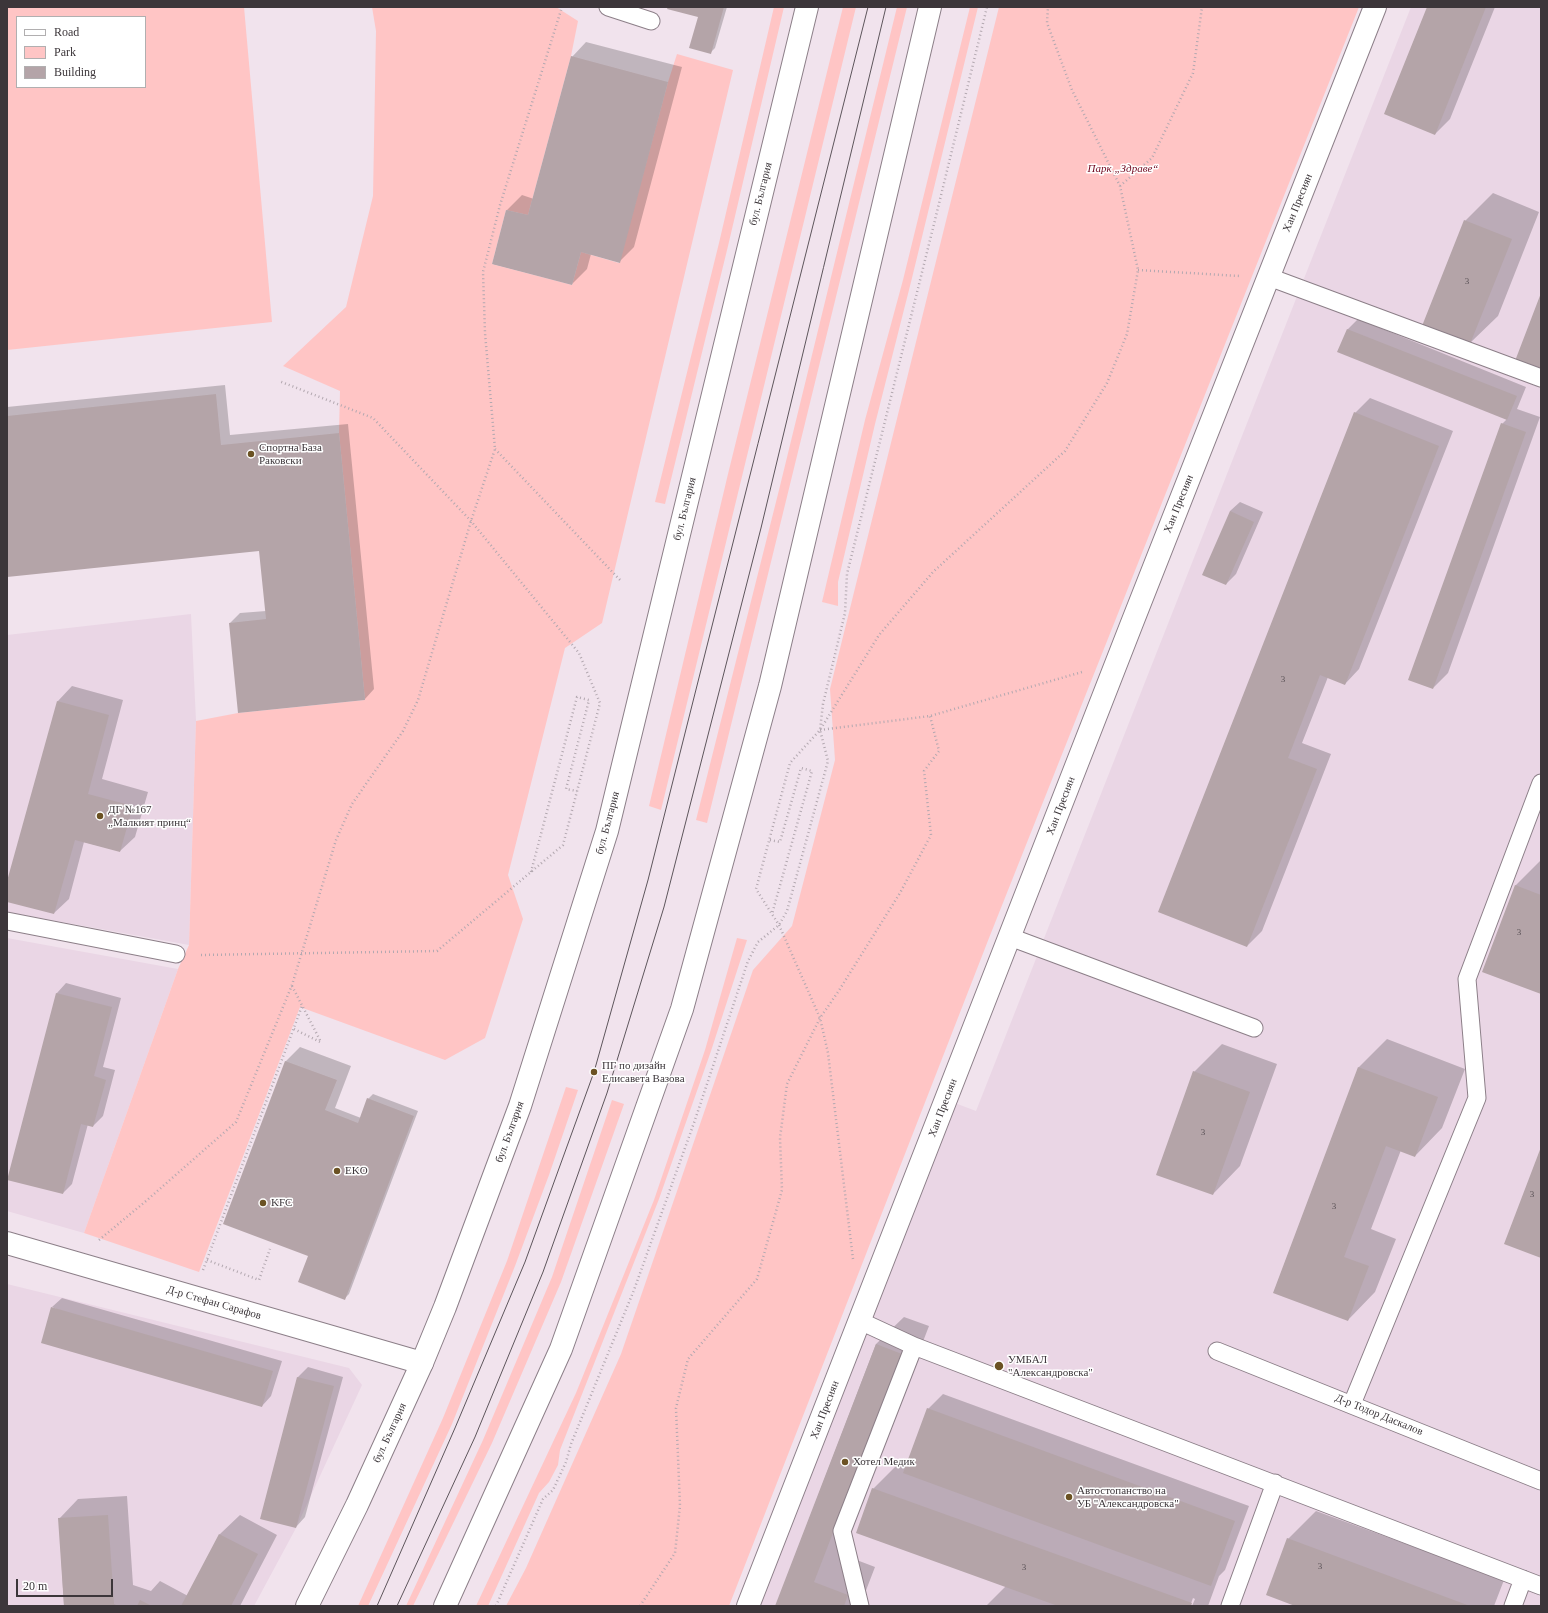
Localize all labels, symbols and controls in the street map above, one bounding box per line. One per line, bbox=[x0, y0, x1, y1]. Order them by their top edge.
legend bbox=[16, 16, 146, 88]
text: Road bbox=[54, 25, 79, 39]
text: Park bbox=[54, 45, 76, 59]
text: Building bbox=[54, 65, 96, 79]
street label: бул. България bbox=[747, 161, 775, 227]
park label: Парк „Здраве“ bbox=[1088, 162, 1158, 176]
street label: Хан Пресиян bbox=[1280, 172, 1316, 234]
house number: 3 bbox=[1465, 277, 1469, 287]
place label: Спортна База Раковски bbox=[259, 441, 322, 467]
marker: Спортна База Раковски bbox=[246, 449, 256, 459]
street label: Хан Пресиян bbox=[1161, 473, 1197, 535]
street label: бул. България bbox=[671, 476, 699, 542]
house number: 3 bbox=[1281, 675, 1285, 685]
street label: Хан Пресиян bbox=[1044, 775, 1078, 837]
street label: бул. България bbox=[593, 790, 623, 856]
place label: ДГ №167 „Малкият принц“ bbox=[108, 803, 191, 829]
marker: ДГ №167 „Малкият принц“ bbox=[95, 811, 105, 821]
house number: 3 bbox=[1517, 928, 1521, 938]
place label: ПГ по дизайн Елисавета Вазова bbox=[602, 1059, 685, 1085]
marker: ПГ по дизайн Елисавета Вазова bbox=[589, 1067, 599, 1077]
street label: Хан Пресиян bbox=[926, 1077, 960, 1139]
street label: бул. България bbox=[493, 1099, 527, 1165]
house number: 3 bbox=[1201, 1128, 1205, 1138]
place label: EKO bbox=[345, 1164, 368, 1178]
marker: EKO bbox=[332, 1166, 342, 1176]
house number: 3 bbox=[1530, 1190, 1534, 1200]
place label: KFC bbox=[271, 1196, 292, 1210]
marker: KFC bbox=[258, 1198, 268, 1208]
house number: 3 bbox=[1332, 1202, 1336, 1212]
street label: Д-р Стефан Сарафов bbox=[165, 1283, 263, 1323]
place label: УМБАЛ "Александровска" bbox=[1008, 1353, 1093, 1379]
marker: УМБАЛ "Александровска" bbox=[993, 1360, 1005, 1372]
street label: Хан Пресиян bbox=[808, 1379, 842, 1441]
street label: Д-р Тодор Даскалов bbox=[1333, 1391, 1425, 1439]
street label: бул. България bbox=[370, 1401, 410, 1465]
place label: Хотел Медик bbox=[853, 1455, 915, 1469]
marker: Хотел Медик bbox=[840, 1457, 850, 1467]
place label: Автостопанство на УБ "Александровска" bbox=[1077, 1484, 1179, 1510]
marker: Автостопанство на УБ "Александровска" bbox=[1064, 1492, 1074, 1502]
house number: 3 bbox=[1318, 1562, 1322, 1572]
house number: 3 bbox=[1022, 1563, 1026, 1573]
scale bar bbox=[18, 1571, 115, 1597]
text: 20 m bbox=[23, 1579, 47, 1593]

